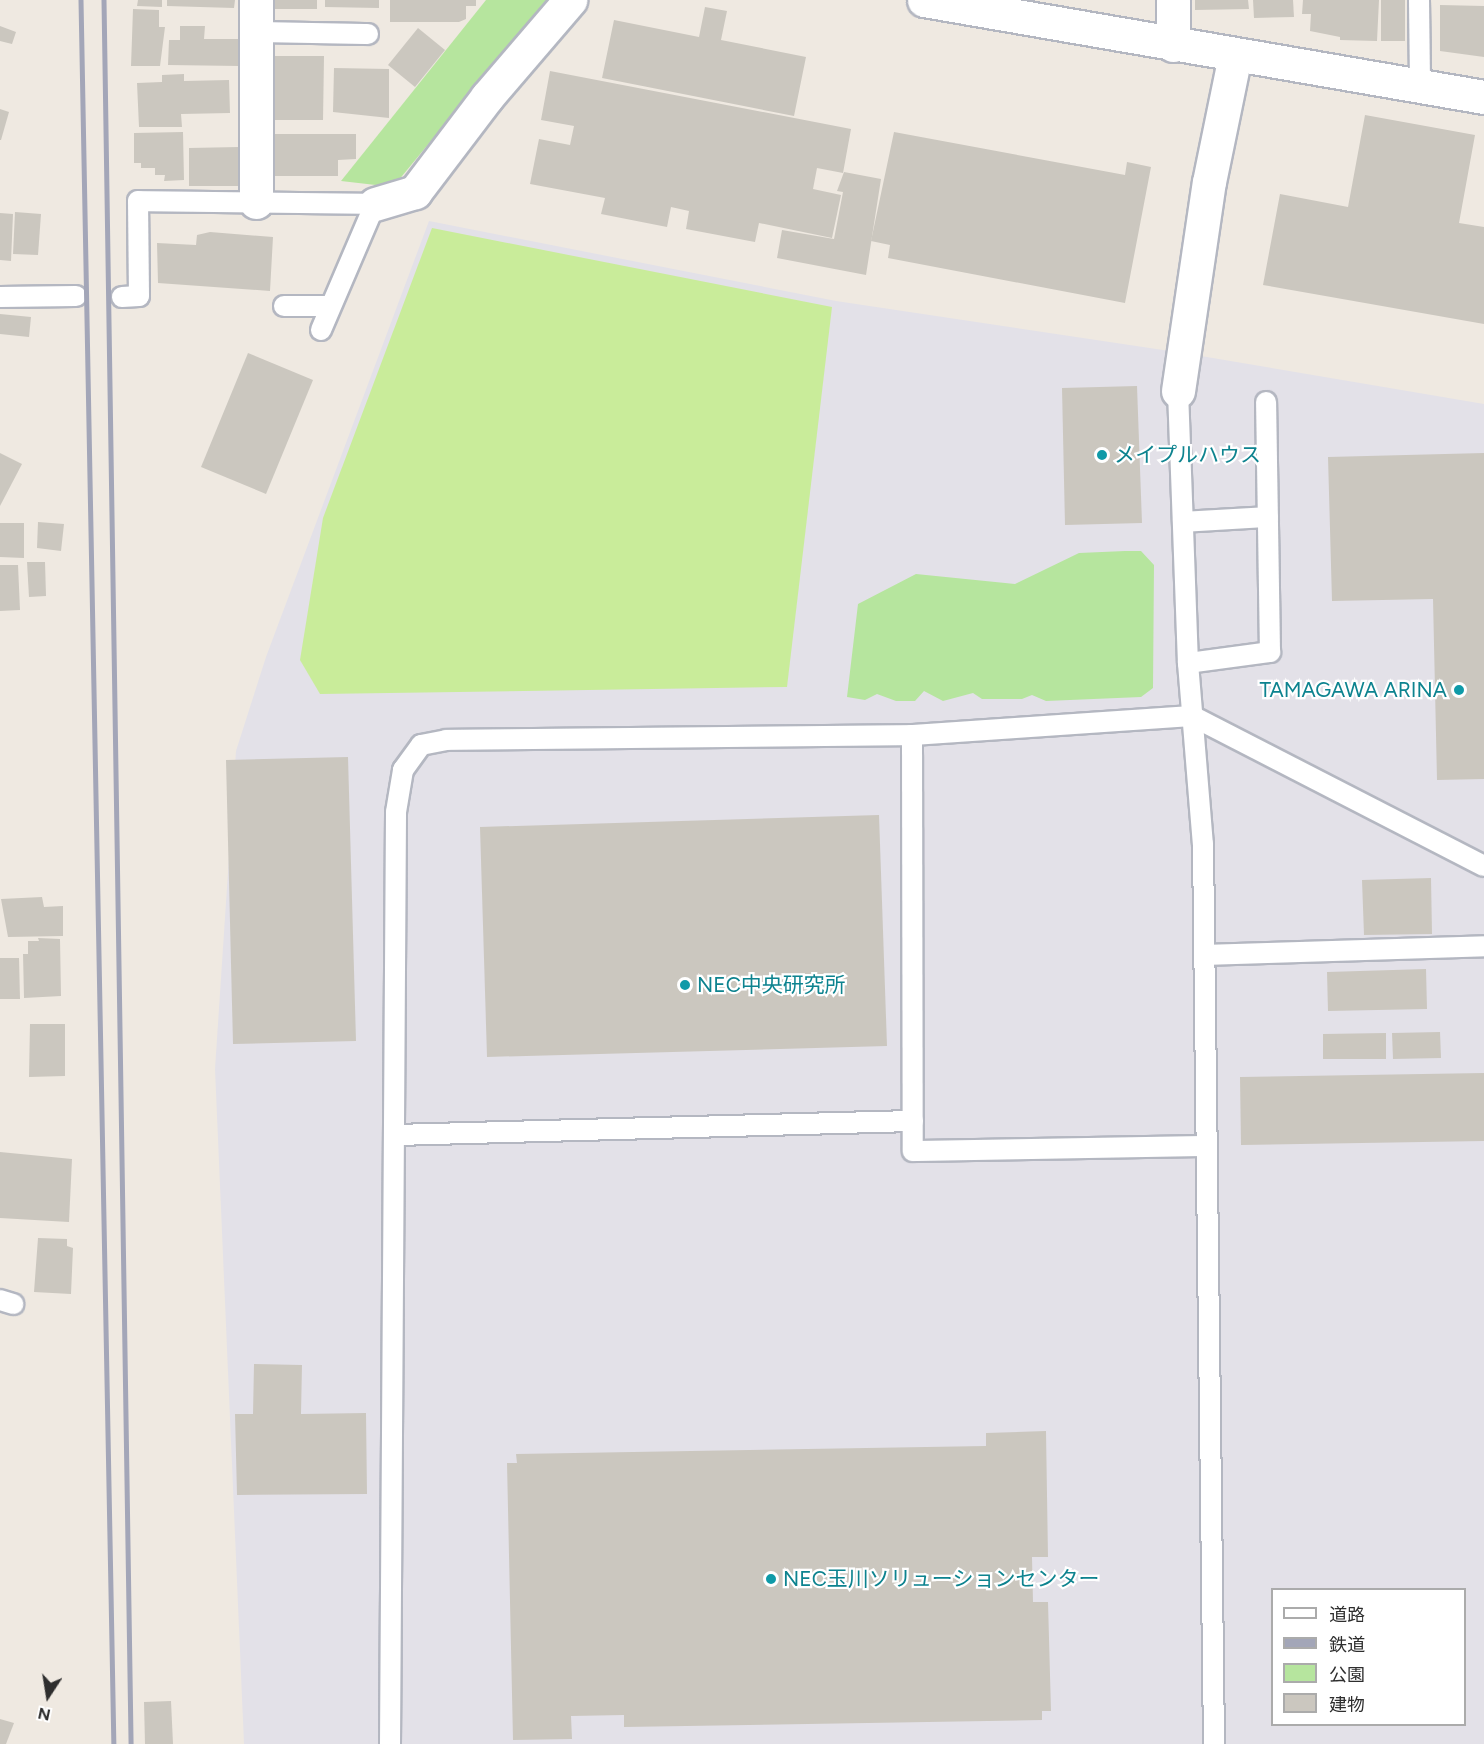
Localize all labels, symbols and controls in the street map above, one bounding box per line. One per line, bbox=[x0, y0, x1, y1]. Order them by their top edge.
place label: メイプルハウス bbox=[1114, 442, 1261, 468]
marker: メイプルハウス bbox=[1095, 448, 1109, 462]
place label: TAMAGAWA ARINA bbox=[1259, 677, 1447, 703]
marker: TAMAGAWA ARINA bbox=[1452, 683, 1466, 697]
place label: NEC中央研究所 bbox=[697, 972, 846, 998]
marker: NEC中央研究所 bbox=[678, 978, 692, 992]
place label: NEC玉川ソリューションセンター bbox=[783, 1566, 1100, 1592]
marker: NEC玉川ソリューションセンター bbox=[764, 1572, 778, 1586]
legend bbox=[1271, 1588, 1466, 1726]
text: 道路 bbox=[1329, 1604, 1365, 1626]
text: 鉄道 bbox=[1329, 1634, 1365, 1656]
text: 公園 bbox=[1329, 1664, 1365, 1686]
north arrow bbox=[18, 1666, 78, 1726]
text: 建物 bbox=[1329, 1694, 1365, 1716]
text: N bbox=[36, 1704, 52, 1725]

